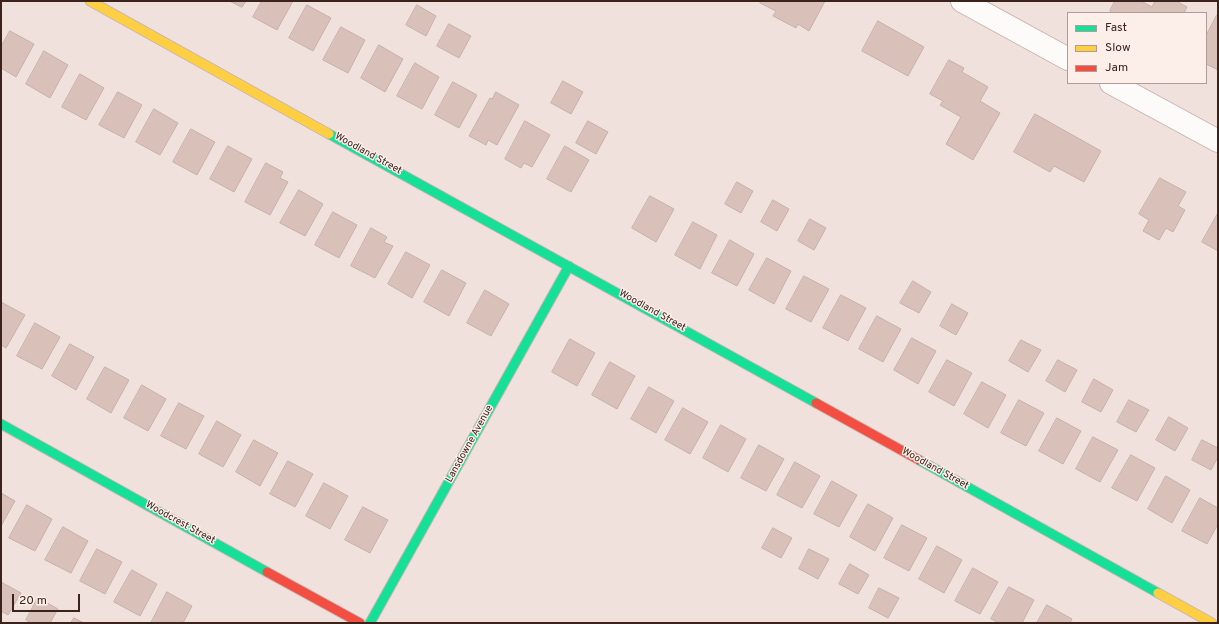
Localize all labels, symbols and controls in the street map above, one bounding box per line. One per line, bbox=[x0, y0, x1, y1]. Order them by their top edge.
legend bbox=[1067, 12, 1207, 84]
text: Fast bbox=[1105, 20, 1127, 36]
text: Slow bbox=[1105, 40, 1131, 56]
text: Jam bbox=[1105, 60, 1128, 76]
street label: Woodland Street bbox=[332, 131, 404, 177]
street label: Woodland Street bbox=[616, 288, 688, 334]
street label: Lansdowne Avenue bbox=[444, 403, 496, 485]
street label: Woodland Street bbox=[899, 446, 971, 492]
street label: Woodcrest Street bbox=[143, 499, 217, 547]
scale bar bbox=[14, 586, 82, 612]
text: 20 m bbox=[19, 593, 47, 609]

